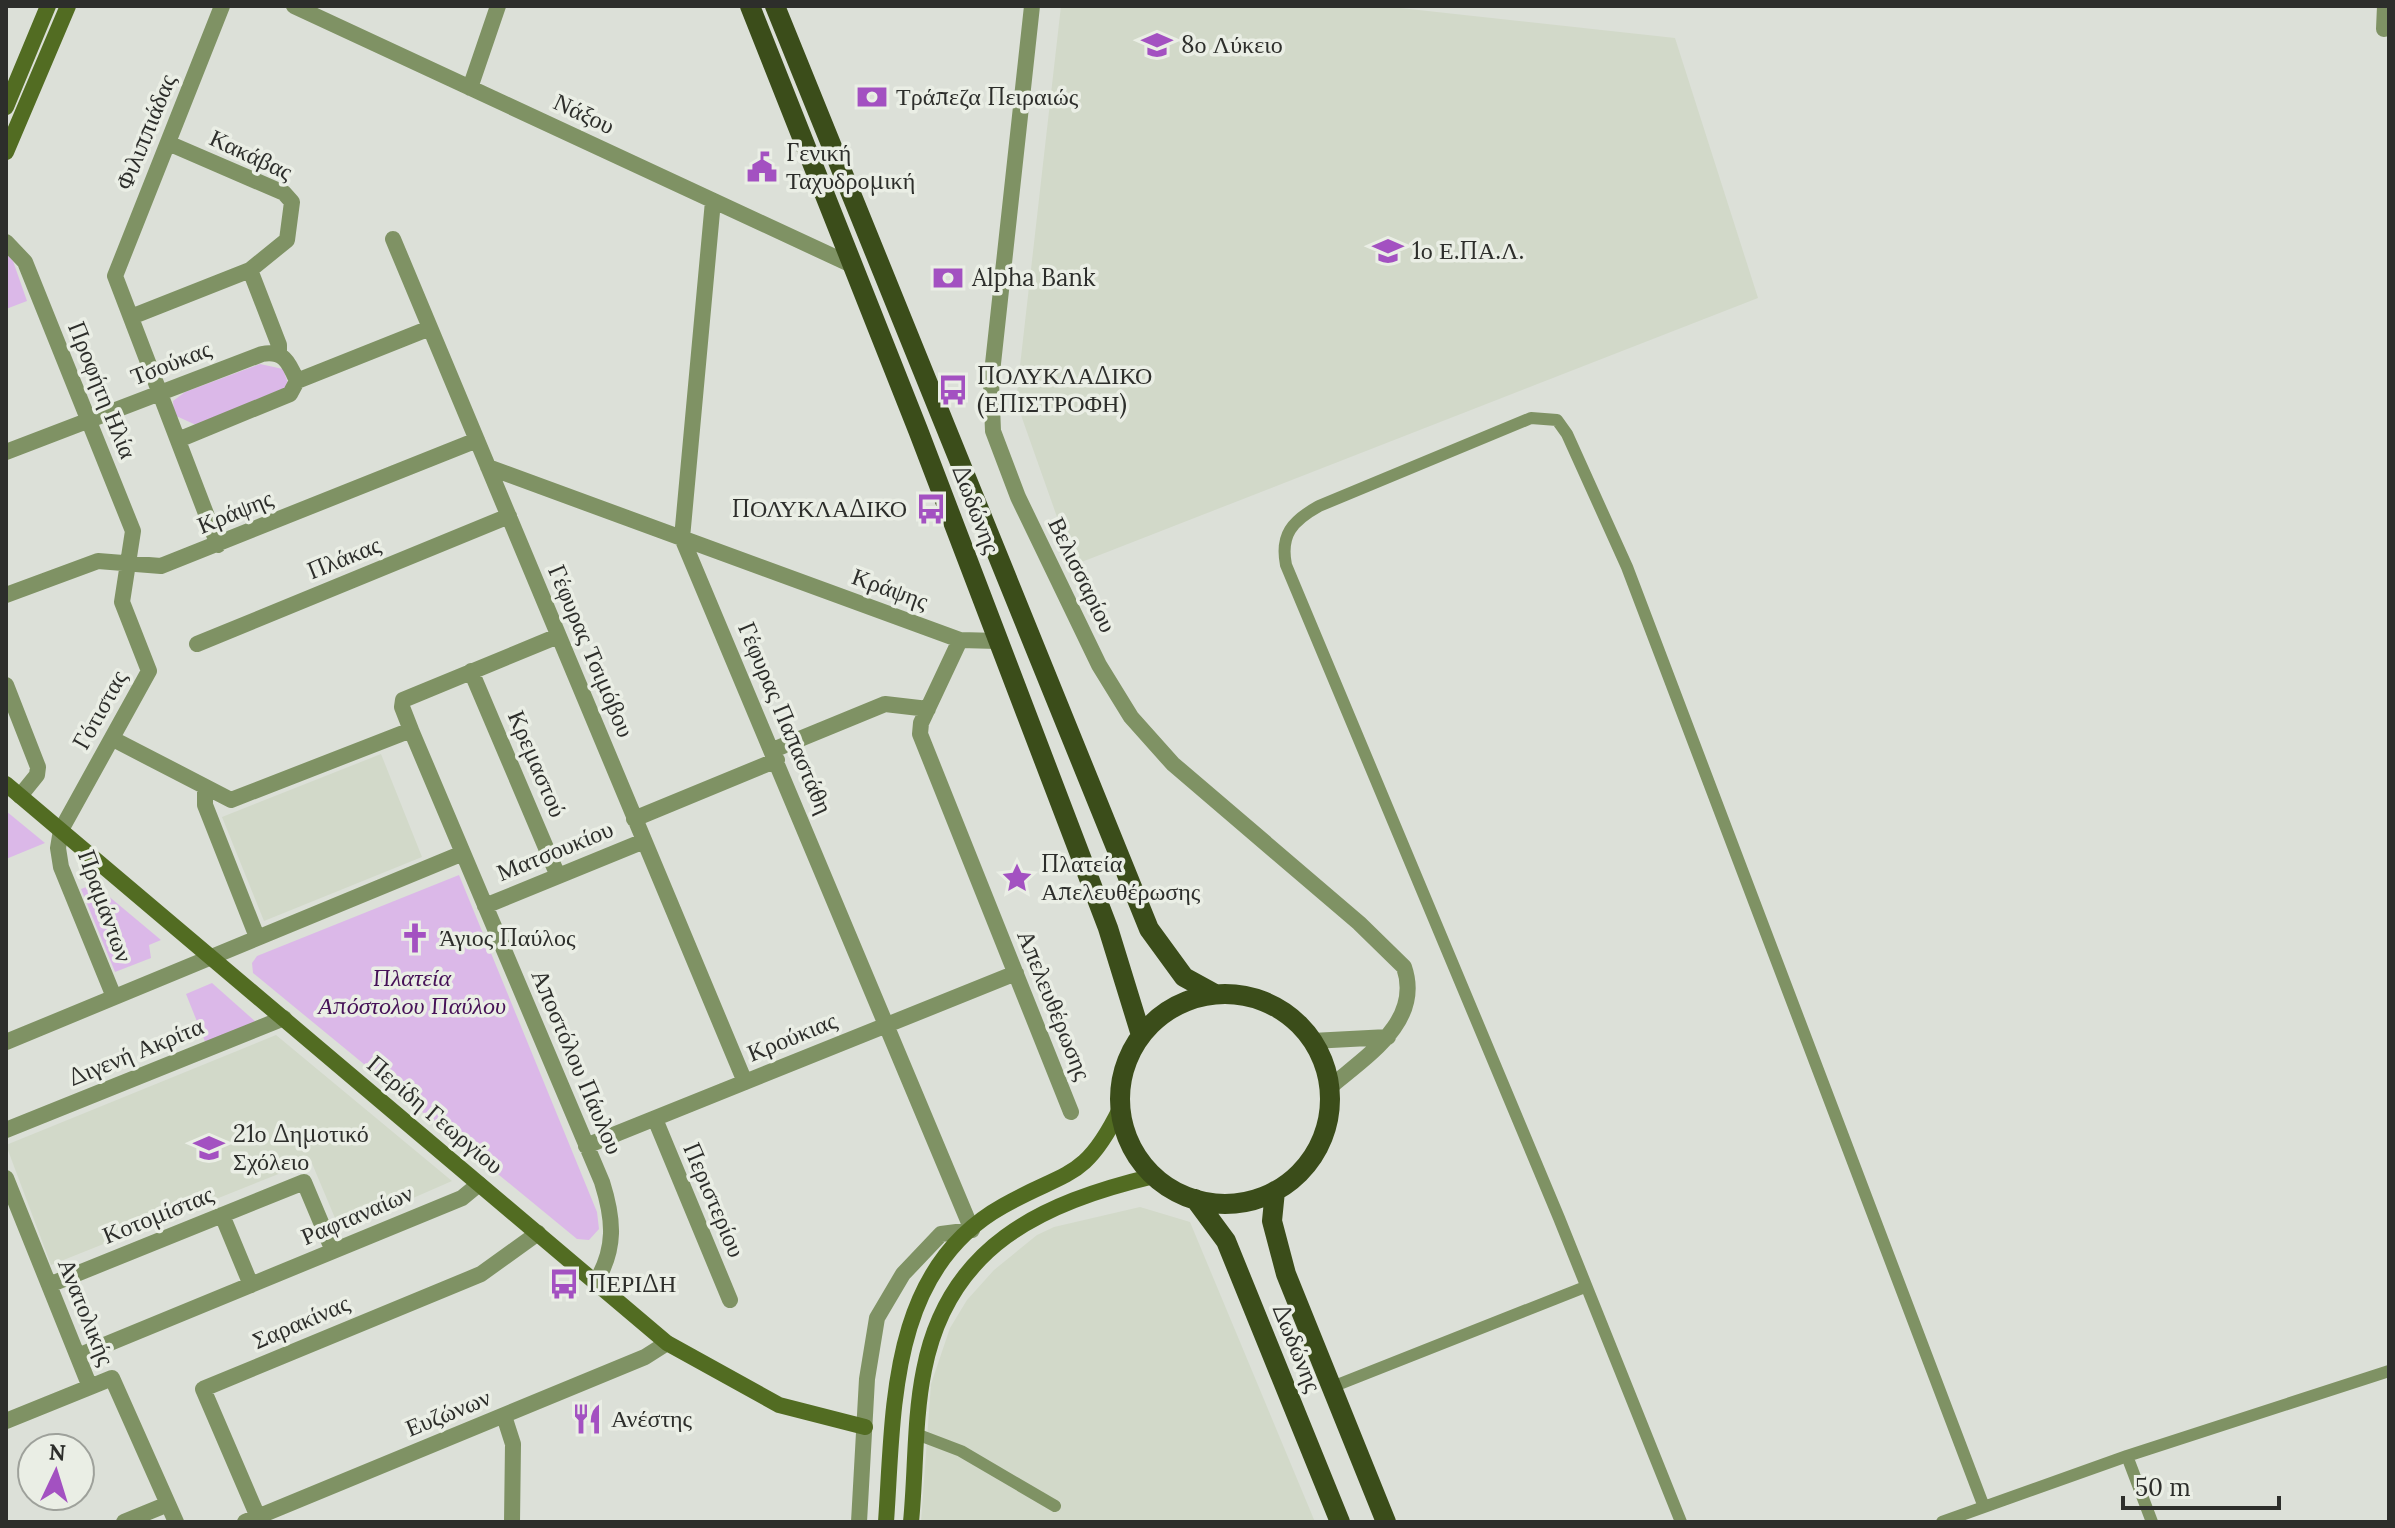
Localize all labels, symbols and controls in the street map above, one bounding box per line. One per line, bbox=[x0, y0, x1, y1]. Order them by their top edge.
school or university icon: 8ο Λύκειο bbox=[1140, 28, 1174, 62]
place label: 8ο Λύκειο bbox=[1181, 29, 1283, 60]
street label: Φιλιππιάδας bbox=[108, 69, 183, 194]
bank icon: Τράπεζα Πειραιώς bbox=[855, 80, 889, 114]
place label: Τράπεζα Πειραιώς bbox=[896, 81, 1079, 112]
street label: Νάξου bbox=[549, 86, 620, 141]
street label: Κακάβας bbox=[205, 122, 298, 187]
place label: Γενική Ταχυδρομική bbox=[786, 137, 915, 196]
public building icon: Γενική Ταχυδρομική bbox=[745, 150, 779, 184]
school or university icon: 1ο Ε.ΠΑ.Λ. bbox=[1371, 234, 1405, 268]
place label: 1ο Ε.ΠΑ.Λ. bbox=[1412, 235, 1524, 266]
bank icon: Alpha Bank bbox=[931, 261, 965, 295]
place label: Alpha Bank bbox=[971, 262, 1096, 293]
street label: Προφήτη Ηλία bbox=[61, 317, 144, 463]
street label: Τσούκας bbox=[126, 333, 216, 392]
place label: ΠΟΛΥΚΛΑΔΙΚΟ (ΕΠΙΣΤΡΟΦΗ) bbox=[977, 360, 1152, 419]
bus stop icon: ΠΟΛΥΚΛΑΔΙΚΟ (ΕΠΙΣΤΡΟΦΗ) bbox=[936, 373, 970, 407]
street label: Δωδώνης bbox=[945, 460, 1008, 558]
street label: Κράψης bbox=[192, 482, 278, 541]
bus stop icon: ΠΟΛΥΚΛΑΔΙΚΟ bbox=[914, 492, 948, 526]
place label: ΠΟΛΥΚΛΑΔΙΚΟ bbox=[732, 493, 907, 524]
street label: Βελισσαρίου bbox=[1041, 512, 1124, 638]
street label: Πλάκας bbox=[303, 529, 386, 586]
street label: Γέφυρας Τσιμόβου bbox=[541, 560, 642, 742]
street label: Κράψης bbox=[848, 560, 933, 617]
street label: Γέφυρας Παπαστάθη bbox=[731, 617, 840, 819]
street label: Γότιστας bbox=[65, 664, 134, 755]
street label: Κρεμαστού bbox=[501, 706, 574, 822]
street label: Ματσουκίου bbox=[492, 813, 618, 888]
street label: Πραμάντων bbox=[71, 845, 140, 966]
place label: Πλατεία Απελευθέρωσης bbox=[1041, 848, 1201, 907]
place icon: Πλατεία Απελευθέρωσης bbox=[1000, 861, 1034, 895]
church icon: Άγιος Παύλος bbox=[398, 921, 432, 955]
place label: Άγιος Παύλος bbox=[439, 922, 576, 953]
street label: Απελευθέρωσης bbox=[1010, 925, 1099, 1085]
park label: Πλατεία Απόστολου Παύλου bbox=[316, 962, 506, 1021]
street label: Αποστόλου Πάυλου bbox=[525, 965, 630, 1159]
street label: Κρούκιας bbox=[743, 1004, 842, 1068]
street label: Διγενή Ακρίτα bbox=[64, 1010, 208, 1093]
street label: Περίδη Γεωργίου bbox=[361, 1048, 510, 1181]
place label: 21ο Δημοτικό Σχόλειο bbox=[233, 1118, 369, 1177]
school or university icon: 21ο Δημοτικό Σχόλειο bbox=[192, 1131, 226, 1165]
street label: Περιστερίου bbox=[676, 1138, 753, 1262]
street label: Ραφταναίων bbox=[296, 1177, 418, 1252]
street label: Κοτομίστας bbox=[98, 1178, 218, 1251]
street label: Ανατολικής bbox=[51, 1254, 122, 1370]
bus stop icon: ΠΕΡΙΔΗ bbox=[547, 1267, 581, 1301]
place label: ΠΕΡΙΔΗ bbox=[588, 1268, 676, 1299]
street label: Σαρακίνας bbox=[248, 1287, 355, 1356]
street label: Δωδώνης bbox=[1266, 1299, 1329, 1397]
street label: Ευζώνων bbox=[401, 1381, 495, 1444]
restaurant icon: Ανέστης bbox=[570, 1402, 604, 1436]
place label: Ανέστης bbox=[611, 1403, 693, 1434]
north arrow bbox=[16, 1432, 96, 1512]
text: N bbox=[48, 1437, 67, 1467]
scale bar bbox=[2123, 1460, 2279, 1510]
text: 50 m bbox=[2135, 1472, 2191, 1503]

